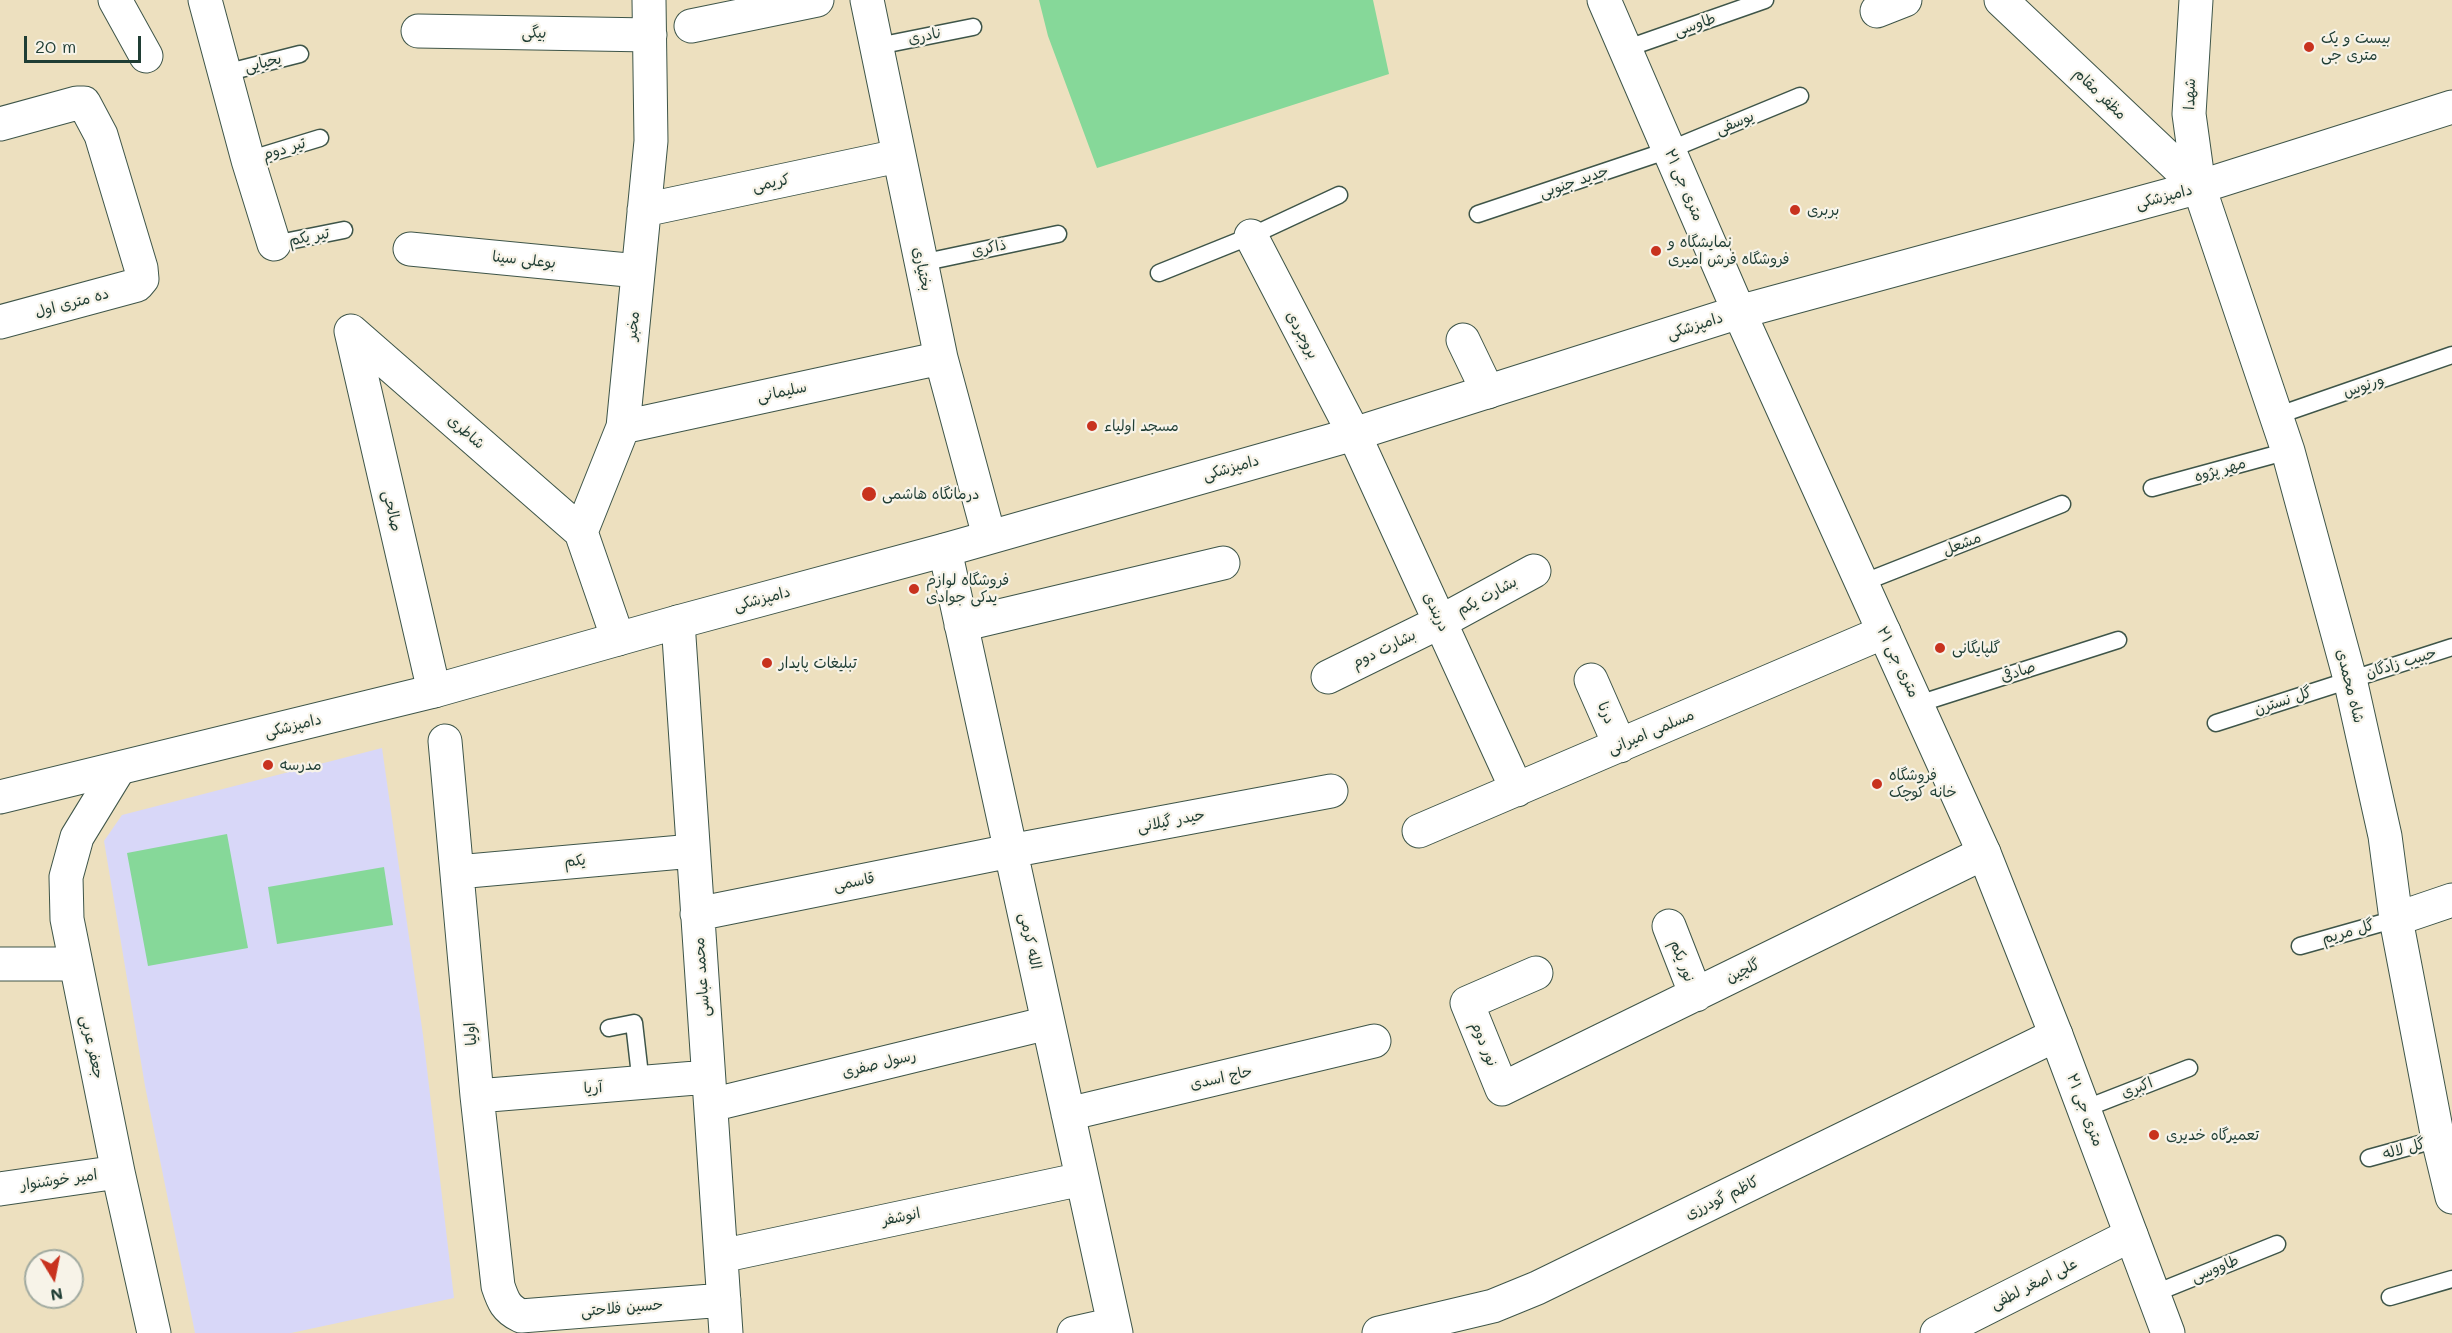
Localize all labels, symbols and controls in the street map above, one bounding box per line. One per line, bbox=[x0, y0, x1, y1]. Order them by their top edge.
street label: طاوسی bbox=[1672, 10, 1718, 40]
scale bar bbox=[27, 24, 144, 62]
street label: بیگی bbox=[521, 24, 547, 42]
street label: نادری bbox=[906, 24, 944, 48]
place label: بیست و یک متری جی bbox=[2321, 29, 2391, 64]
text: 20 m bbox=[35, 34, 76, 58]
marker: بیست و یک متری جی bbox=[2302, 40, 2316, 54]
street label: یحیایی bbox=[243, 50, 283, 76]
street label: مظفر مقام bbox=[2070, 65, 2130, 123]
street label: شهدا bbox=[2180, 78, 2200, 110]
street label: یوسفی bbox=[1713, 107, 1757, 139]
street label: تیر دوم bbox=[260, 134, 308, 164]
street label: ۲۱ متری جی bbox=[1661, 146, 1707, 224]
street label: جدید جنوبی bbox=[1537, 162, 1611, 202]
street label: کریمی bbox=[751, 170, 791, 196]
street label: دامپزشکی bbox=[2134, 181, 2194, 213]
place label: بربری bbox=[1807, 201, 1839, 219]
marker: بربری bbox=[1788, 203, 1802, 217]
street label: تیر یکم bbox=[287, 224, 331, 250]
place label: نمایشگاه و فروشگاه فرش امیری bbox=[1668, 233, 1790, 268]
street label: ذاکری bbox=[970, 236, 1008, 260]
marker: نمایشگاه و فروشگاه فرش امیری bbox=[1649, 244, 1663, 258]
street label: بختیاری bbox=[909, 245, 935, 293]
street label: بوعلی سینا bbox=[491, 248, 557, 272]
street label: ده متری اول bbox=[33, 284, 111, 322]
street label: بروجردی bbox=[1282, 308, 1322, 362]
street label: دامپزشکی bbox=[1665, 308, 1725, 344]
street label: مخبر bbox=[623, 310, 643, 342]
street label: ورنوس bbox=[2341, 371, 2387, 401]
street label: سلیمانی bbox=[756, 378, 808, 406]
street label: شاطری bbox=[444, 411, 488, 453]
place label: مسجد اولیاء bbox=[1104, 417, 1179, 435]
marker: مسجد اولیاء bbox=[1085, 419, 1099, 433]
street label: دامپزشکی bbox=[1201, 451, 1261, 485]
street label: مهر پژوه bbox=[2192, 454, 2248, 486]
marker: درمانگاه هاشمی bbox=[860, 485, 878, 503]
place label: درمانگاه هاشمی bbox=[882, 485, 979, 503]
street label: صالحی bbox=[379, 489, 405, 533]
street label: مشعل bbox=[1940, 528, 1984, 560]
place label: فروشگاه لوازم یدکی جوادی bbox=[926, 571, 1009, 606]
street label: بشارت یکم bbox=[1454, 573, 1520, 619]
marker: فروشگاه لوازم یدکی جوادی bbox=[907, 582, 921, 596]
street label: دامپزشکی bbox=[732, 583, 792, 615]
street label: دربندی bbox=[1419, 590, 1453, 634]
street label: ۲۱ متری جی bbox=[1873, 624, 1923, 700]
street label: بشارت دوم bbox=[1349, 626, 1419, 672]
place label: گلپایگانی bbox=[1952, 639, 2001, 657]
marker: گلپایگانی bbox=[1933, 641, 1947, 655]
street label: حبیب زادگان bbox=[2364, 644, 2438, 682]
street label: شاه محمدی bbox=[2332, 647, 2368, 725]
place label: تبلیغات پایدار bbox=[779, 654, 857, 672]
marker: تبلیغات پایدار bbox=[760, 656, 774, 670]
street label: صادقی bbox=[1998, 658, 2038, 686]
street label: گل نسترن bbox=[2252, 683, 2314, 719]
street label: درنا bbox=[1593, 699, 1619, 727]
street label: مسلمی امیرانی bbox=[1605, 706, 1697, 758]
street label: دامپزشکی bbox=[263, 710, 323, 742]
place label: مدرسه bbox=[280, 756, 321, 774]
marker: مدرسه bbox=[261, 758, 275, 772]
place label: فروشگاه خانه کوچک bbox=[1889, 766, 1957, 801]
marker: فروشگاه خانه کوچک bbox=[1870, 777, 1884, 791]
street label: حیدر گیلانی bbox=[1136, 806, 1206, 836]
street label: یکم bbox=[564, 851, 586, 871]
street label: قاسمی bbox=[832, 869, 876, 895]
street label: الله کرمی bbox=[1015, 911, 1045, 971]
street label: گل مریم bbox=[2320, 916, 2376, 948]
street label: محمد عباسی bbox=[690, 937, 714, 1017]
street label: نور یکم bbox=[1666, 938, 1698, 984]
street label: گلچین bbox=[1723, 955, 1763, 987]
street label: جعفر عربی bbox=[76, 1014, 108, 1080]
street label: نور دوم bbox=[1467, 1019, 1501, 1069]
street label: اولیا bbox=[461, 1022, 481, 1046]
street label: رسول صفری bbox=[840, 1046, 918, 1082]
street label: حاج اسدی bbox=[1188, 1062, 1254, 1094]
street label: ۲۱ متری جی bbox=[2063, 1071, 2107, 1149]
street label: اکبری bbox=[2119, 1074, 2155, 1102]
street label: آریا bbox=[583, 1078, 603, 1098]
place label: تعمیرگاه خدیری bbox=[2166, 1126, 2259, 1144]
marker: تعمیرگاه خدیری bbox=[2147, 1128, 2161, 1142]
street label: گل لاله bbox=[2381, 1135, 2427, 1163]
street label: امیر خوشنوار bbox=[19, 1166, 99, 1194]
street label: کاظم گودرزی bbox=[1682, 1172, 1762, 1224]
street label: انوشفر bbox=[880, 1204, 922, 1230]
north arrow bbox=[24, 1249, 84, 1309]
street label: طاووسی bbox=[2189, 1251, 2241, 1287]
street label: علی‌ اصغر لطفی bbox=[1988, 1254, 2080, 1314]
text: N bbox=[49, 1284, 65, 1307]
street label: حسین فلاحتی bbox=[580, 1295, 664, 1321]

